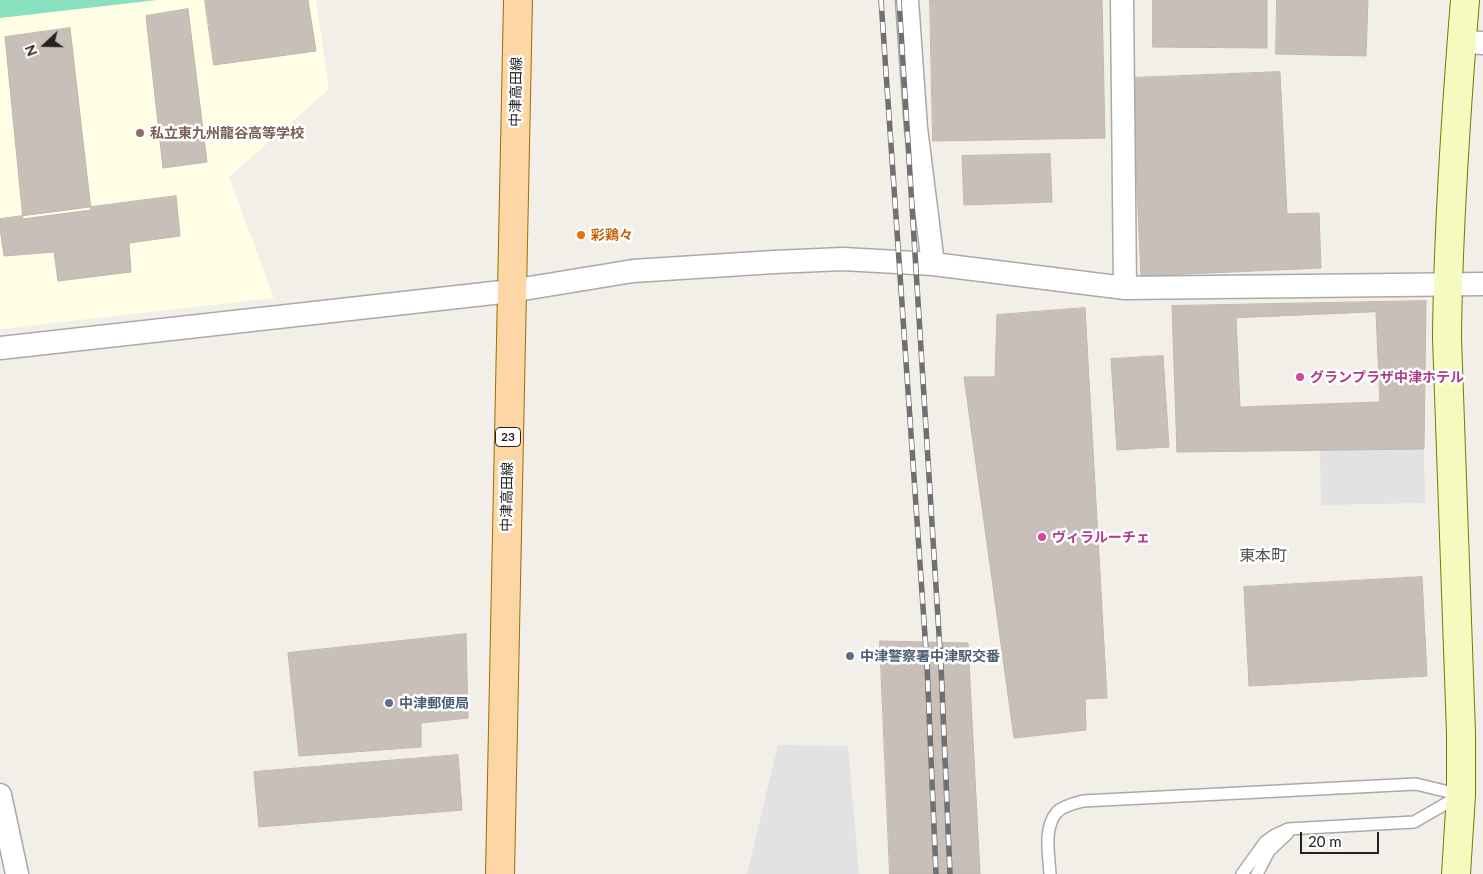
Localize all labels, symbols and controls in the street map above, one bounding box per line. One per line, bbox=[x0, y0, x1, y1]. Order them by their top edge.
north arrow bbox=[20, 20, 70, 70]
text: N bbox=[21, 42, 40, 59]
street label: 中津高田線 bbox=[507, 57, 525, 127]
place label: 私立東九州龍谷高等学校 bbox=[150, 125, 304, 141]
marker: 私立東九州龍谷高等学校 bbox=[134, 127, 146, 139]
place label: 彩鶏々 bbox=[591, 227, 633, 243]
marker: 彩鶏々 bbox=[575, 229, 587, 241]
place label: グランプラザ中津ホテル bbox=[1310, 369, 1464, 385]
marker: グランプラザ中津ホテル bbox=[1294, 371, 1306, 383]
road number: 23 bbox=[496, 428, 520, 447]
street label: 中津高田線 bbox=[498, 462, 516, 532]
place label: ヴィラルーチェ bbox=[1052, 529, 1150, 545]
marker: ヴィラルーチェ bbox=[1036, 531, 1048, 543]
district label: 東本町 bbox=[1239, 546, 1287, 566]
place label: 中津警察署中津駅交番 bbox=[860, 648, 1000, 664]
marker: 中津警察署中津駅交番 bbox=[844, 650, 856, 662]
place label: 中津郵便局 bbox=[399, 695, 469, 711]
marker: 中津郵便局 bbox=[383, 697, 395, 709]
scale bar bbox=[1303, 822, 1382, 854]
text: 20 m bbox=[1308, 832, 1342, 850]

